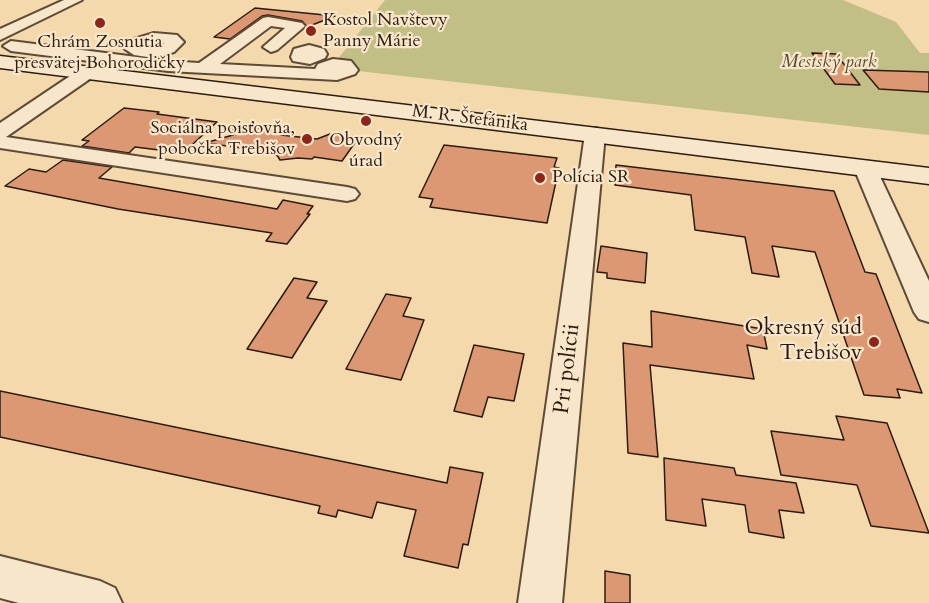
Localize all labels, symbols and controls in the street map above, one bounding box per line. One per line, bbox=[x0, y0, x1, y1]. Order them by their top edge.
place label: Kostol Navštevy Panny Márie bbox=[323, 10, 448, 52]
marker: Chrám Zosnutia presvätej Bohorodičky bbox=[93, 16, 107, 30]
marker: Kostol Navštevy Panny Márie bbox=[304, 24, 318, 38]
place label: Chrám Zosnutia presvätej Bohorodičky bbox=[15, 32, 186, 74]
park label: Mestský park bbox=[781, 52, 877, 74]
street label: M. R. Štefánika bbox=[411, 101, 529, 137]
marker: Obvodný úrad bbox=[359, 114, 373, 128]
place label: Sociálna poisťovňa, pobočka Trebišov bbox=[150, 118, 295, 160]
place label: Obvodný úrad bbox=[329, 130, 403, 172]
marker: Sociálna poisťovňa, pobočka Trebišov bbox=[300, 132, 314, 146]
place label: Polícia SR bbox=[552, 167, 629, 189]
marker: Polícia SR bbox=[533, 171, 547, 185]
place label: Okresný súd Trebišov bbox=[745, 316, 862, 368]
street label: Pri polícii bbox=[549, 322, 587, 416]
marker: Okresný súd Trebišov bbox=[867, 335, 881, 349]

